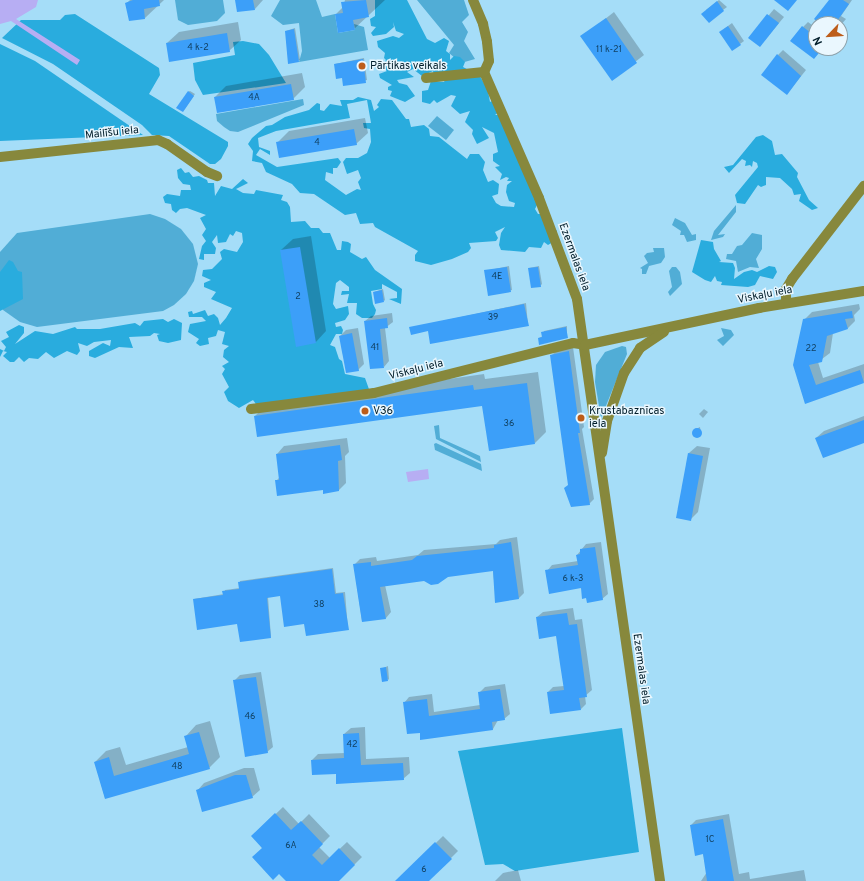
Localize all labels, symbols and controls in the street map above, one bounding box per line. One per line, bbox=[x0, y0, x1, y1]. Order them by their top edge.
north arrow bbox=[808, 16, 848, 56]
text: N bbox=[810, 34, 826, 47]
house number: 4 k-2 bbox=[187, 43, 209, 53]
house number: 11 k-21 bbox=[596, 45, 622, 55]
place label: Pārtikas veikals bbox=[370, 59, 447, 73]
marker: Pārtikas veikals bbox=[357, 61, 367, 71]
house number: 4A bbox=[248, 93, 260, 103]
street label: Mailīšu iela bbox=[84, 124, 140, 142]
house number: 4 bbox=[314, 138, 320, 148]
street label: Ezermalas iela bbox=[556, 221, 592, 293]
house number: 4E bbox=[492, 272, 502, 282]
street label: Viskaļu iela bbox=[736, 283, 794, 307]
house number: 2 bbox=[295, 292, 301, 302]
house number: 39 bbox=[488, 313, 498, 323]
house number: 41 bbox=[371, 343, 379, 353]
house number: 22 bbox=[805, 344, 817, 354]
street label: Viskaļu iela bbox=[387, 357, 445, 383]
place label: V36 bbox=[373, 404, 393, 418]
place label: Krustabaznīcas iela bbox=[589, 405, 665, 431]
marker: V36 bbox=[360, 406, 370, 416]
marker: Krustabaznīcas iela bbox=[576, 413, 586, 423]
house number: 36 bbox=[504, 419, 514, 429]
house number: 6 k-3 bbox=[562, 574, 584, 584]
house number: 38 bbox=[314, 600, 324, 610]
street label: Ezermalas iela bbox=[630, 633, 652, 705]
house number: 46 bbox=[245, 712, 255, 722]
house number: 42 bbox=[346, 740, 358, 750]
house number: 48 bbox=[171, 762, 183, 772]
house number: 1C bbox=[705, 835, 715, 845]
house number: 6A bbox=[285, 841, 297, 851]
house number: 6 bbox=[421, 865, 427, 875]

